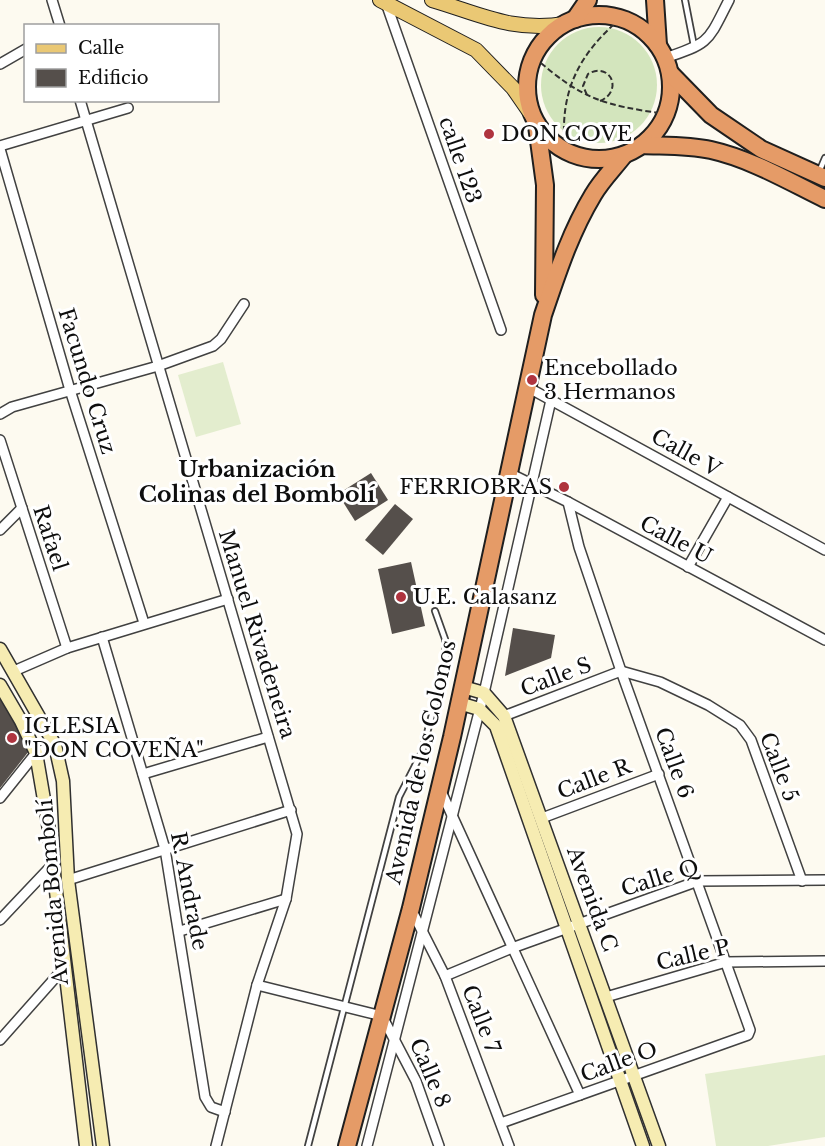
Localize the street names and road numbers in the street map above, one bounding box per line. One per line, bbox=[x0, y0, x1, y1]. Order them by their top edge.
street label: calle 123 bbox=[433, 113, 487, 207]
street label: Facundo Cruz bbox=[52, 305, 122, 457]
street label: Calle V bbox=[647, 423, 726, 483]
street label: Rafael bbox=[27, 502, 73, 574]
street label: Calle U bbox=[635, 510, 717, 570]
street label: Manuel Rivadeneira bbox=[213, 526, 301, 742]
street label: Avenida de los Colonos bbox=[380, 637, 462, 888]
street label: Calle S bbox=[517, 652, 595, 702]
street label: Calle 6 bbox=[649, 724, 699, 802]
street label: Calle 5 bbox=[754, 729, 804, 805]
street label: Calle R bbox=[554, 753, 636, 805]
street label: Avenida Bombolí bbox=[32, 797, 74, 987]
street label: R. Andrade bbox=[165, 830, 213, 952]
street label: Avenida C bbox=[561, 842, 623, 955]
street label: Calle Q bbox=[618, 854, 702, 902]
street label: Calle P bbox=[654, 934, 732, 976]
street label: Calle 7 bbox=[456, 981, 506, 1057]
street label: Calle 8 bbox=[404, 1034, 456, 1112]
street label: Calle O bbox=[577, 1036, 661, 1088]

